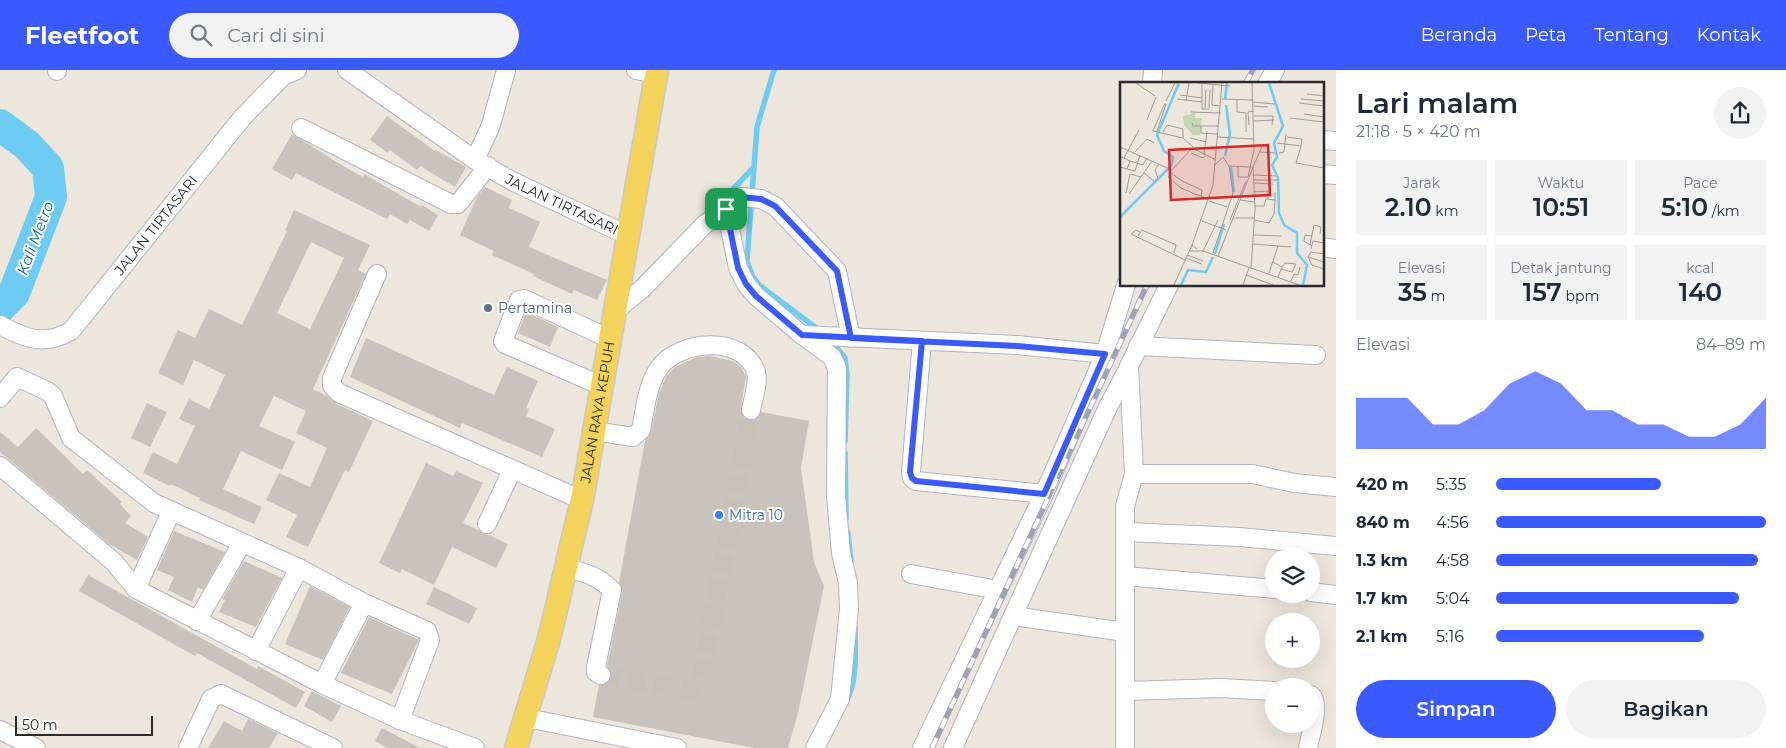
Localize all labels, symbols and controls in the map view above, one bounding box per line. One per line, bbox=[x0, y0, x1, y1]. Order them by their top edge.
search box bbox=[169, 13, 519, 58]
text: Fleetfoot bbox=[25, 21, 139, 50]
icon: search bbox=[187, 21, 215, 49]
text: Cari di sini bbox=[227, 24, 325, 47]
text: Beranda bbox=[1421, 24, 1497, 46]
text: Peta bbox=[1525, 24, 1566, 46]
text: Tentang bbox=[1594, 24, 1669, 46]
text: Kontak bbox=[1697, 24, 1761, 46]
inset map bbox=[1120, 82, 1324, 286]
text: Lari malam bbox=[1356, 86, 1518, 120]
button: share bbox=[1714, 87, 1766, 139]
text: 21:18 · 5 × 420 m bbox=[1356, 122, 1481, 141]
street label: JALAN TIRTASARI bbox=[501, 169, 621, 239]
street label: JALAN TIRTASARI bbox=[110, 172, 201, 280]
text: Jarak bbox=[1403, 174, 1440, 192]
text: Waktu bbox=[1538, 174, 1584, 192]
text: Pace bbox=[1683, 174, 1717, 192]
pin bbox=[705, 188, 747, 230]
text: 2.10 bbox=[1385, 192, 1432, 222]
text: 10:51 bbox=[1533, 192, 1589, 222]
text: 5:10 bbox=[1661, 192, 1708, 222]
icon: arrive bbox=[712, 195, 740, 223]
water label: Kali Metro bbox=[12, 199, 58, 277]
text: km bbox=[1432, 202, 1459, 220]
text: /km bbox=[1708, 202, 1740, 220]
text: Elevasi bbox=[1398, 259, 1445, 277]
text: Detak jantung bbox=[1510, 259, 1612, 277]
text: kcal bbox=[1686, 259, 1714, 277]
text: 35 bbox=[1398, 277, 1427, 307]
text: 157 bbox=[1523, 277, 1562, 307]
text: 140 bbox=[1679, 277, 1722, 307]
text: m bbox=[1427, 287, 1445, 305]
text: bpm bbox=[1562, 287, 1599, 305]
place label: Pertamina bbox=[498, 299, 572, 317]
marker: Pertamina bbox=[482, 302, 494, 314]
text: Elevasi bbox=[1356, 335, 1410, 354]
text: 84–89 m bbox=[1696, 335, 1766, 354]
street label: JALAN RAYA KEPUH bbox=[576, 340, 619, 485]
text: 420 m bbox=[1356, 475, 1409, 494]
text: 5:35 bbox=[1436, 475, 1466, 494]
place label: Mitra 10 bbox=[729, 506, 783, 524]
marker: Mitra 10 bbox=[713, 509, 725, 521]
text: 840 m bbox=[1356, 513, 1410, 532]
text: 4:56 bbox=[1436, 513, 1469, 532]
map controls bbox=[1265, 548, 1320, 733]
button: layers bbox=[1265, 548, 1320, 603]
text: 1.3 km bbox=[1356, 551, 1408, 570]
text: 4:58 bbox=[1436, 551, 1469, 570]
text: 1.7 km bbox=[1356, 589, 1408, 608]
text: 5:04 bbox=[1436, 589, 1470, 608]
button: + bbox=[1265, 613, 1320, 668]
text: 2.1 km bbox=[1356, 627, 1408, 646]
text: 5:16 bbox=[1436, 627, 1464, 646]
button: − bbox=[1265, 678, 1320, 733]
button: Simpan bbox=[1356, 680, 1556, 738]
button: Bagikan bbox=[1566, 680, 1766, 738]
scale bar bbox=[15, 713, 152, 736]
text: 50 m bbox=[22, 716, 58, 734]

